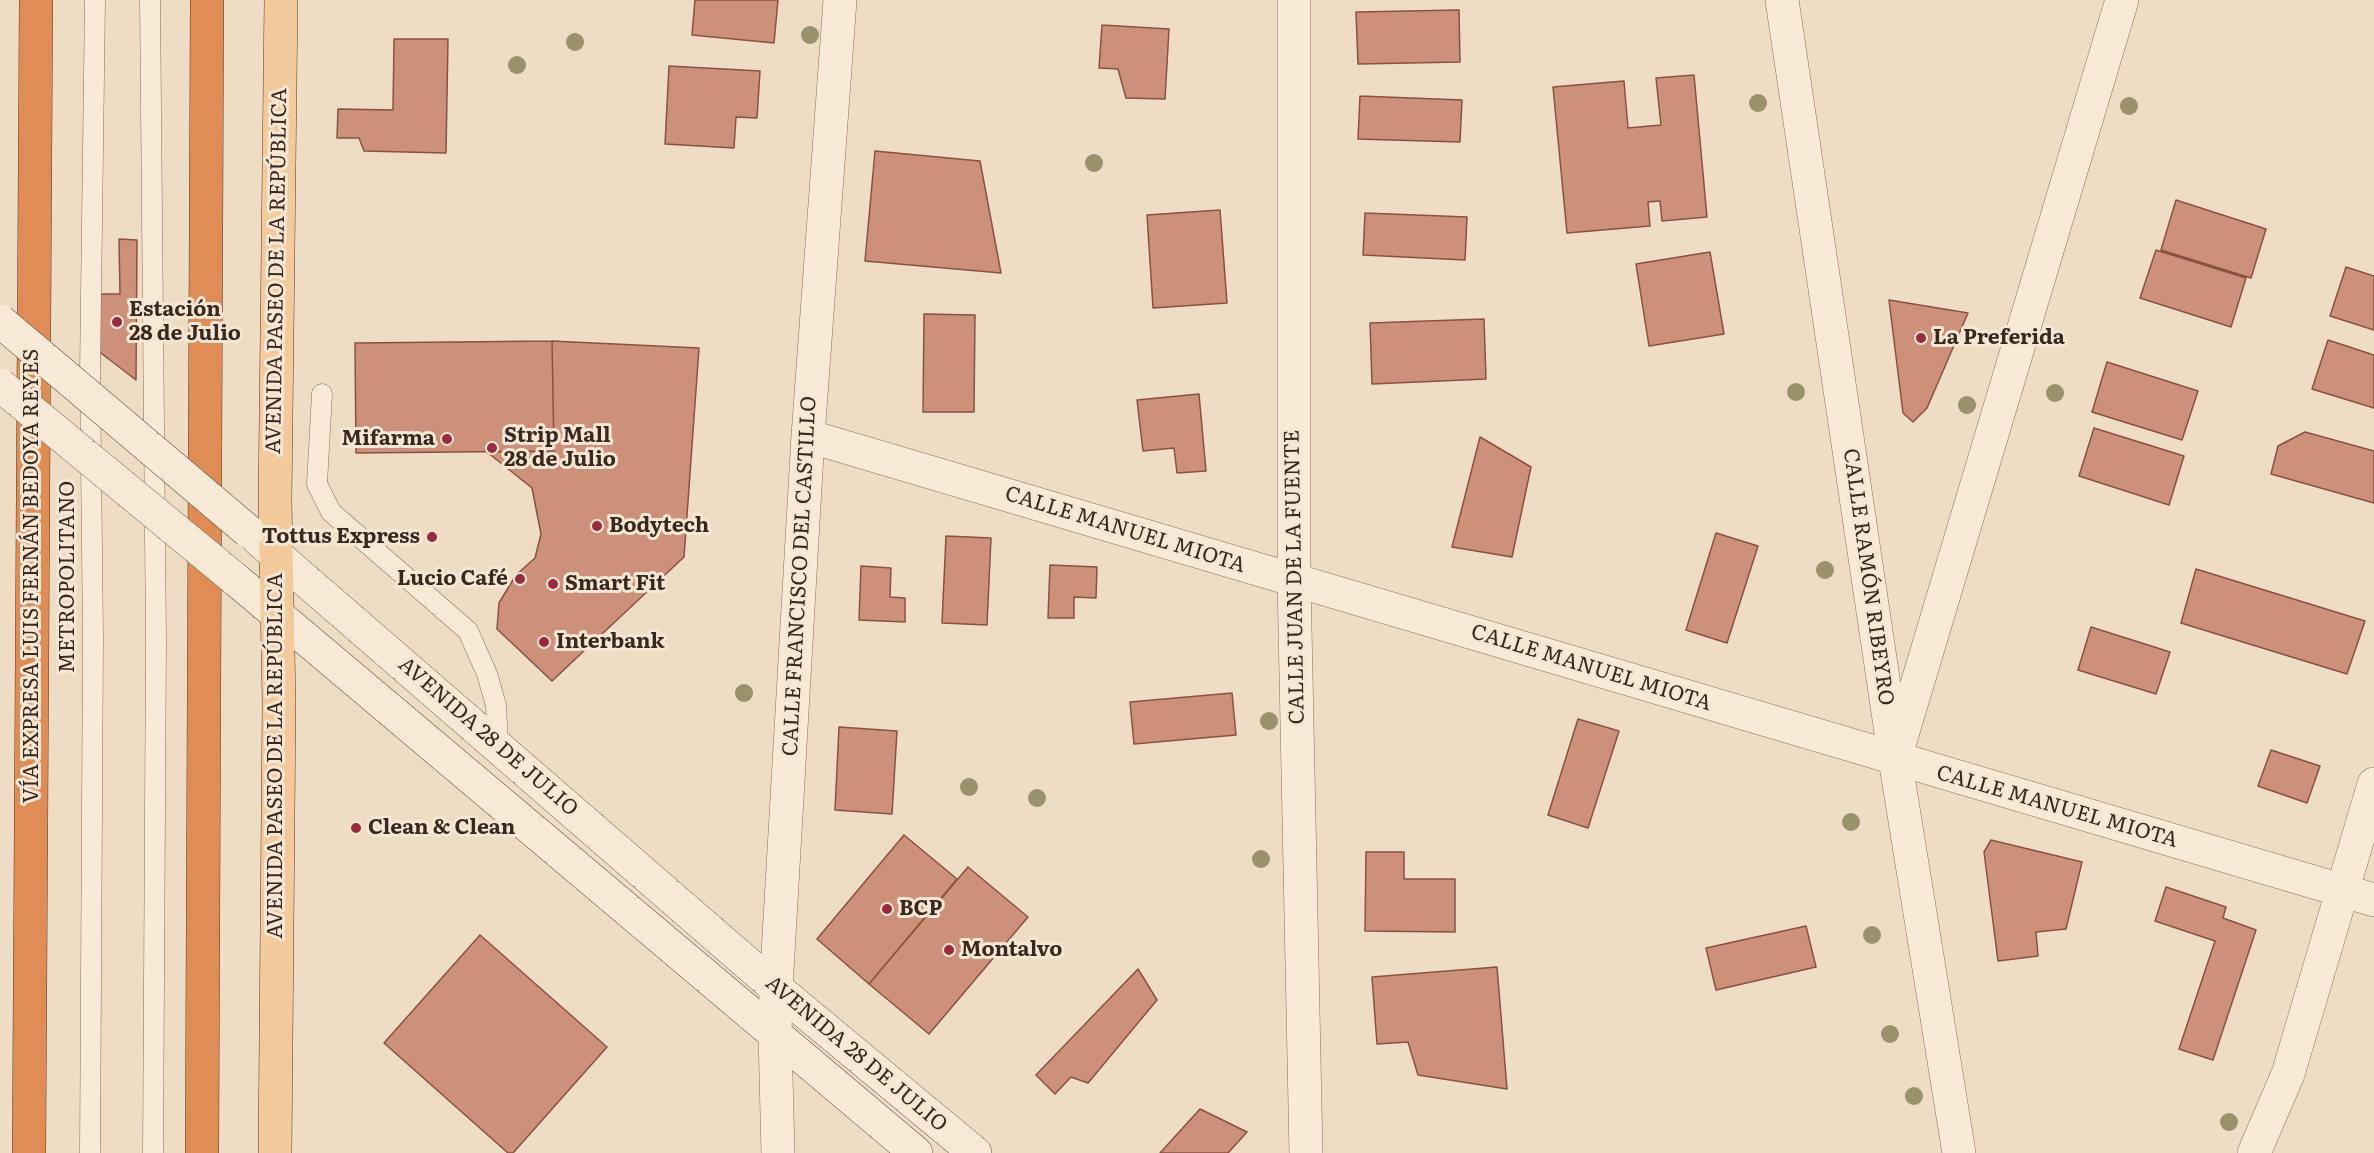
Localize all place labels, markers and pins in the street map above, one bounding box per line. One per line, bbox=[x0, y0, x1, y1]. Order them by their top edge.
place label: Estación 28 de Julio bbox=[129, 297, 241, 347]
marker: Estación 28 de Julio bbox=[110, 315, 124, 329]
place label: La Preferida bbox=[1933, 325, 2065, 351]
marker: La Preferida bbox=[1914, 331, 1928, 345]
place label: Strip Mall 28 de Julio bbox=[504, 423, 616, 473]
place label: Mifarma bbox=[342, 426, 435, 452]
marker: Mifarma bbox=[440, 432, 454, 446]
marker: Strip Mall 28 de Julio bbox=[485, 441, 499, 455]
place label: Bodytech bbox=[609, 513, 709, 539]
marker: Bodytech bbox=[590, 519, 604, 533]
place label: Tottus Express bbox=[262, 524, 420, 550]
marker: Tottus Express bbox=[425, 530, 439, 544]
place label: Lucio Café bbox=[397, 566, 508, 592]
place label: Smart Fit bbox=[565, 571, 665, 597]
marker: Lucio Café bbox=[513, 572, 527, 586]
marker: Smart Fit bbox=[546, 577, 560, 591]
place label: Interbank bbox=[556, 629, 665, 655]
marker: Interbank bbox=[537, 635, 551, 649]
place label: Clean & Clean bbox=[368, 815, 515, 841]
marker: Clean & Clean bbox=[349, 821, 363, 835]
place label: BCP bbox=[899, 896, 942, 922]
marker: BCP bbox=[880, 902, 894, 916]
place label: Montalvo bbox=[961, 937, 1062, 963]
marker: Montalvo bbox=[942, 943, 956, 957]

